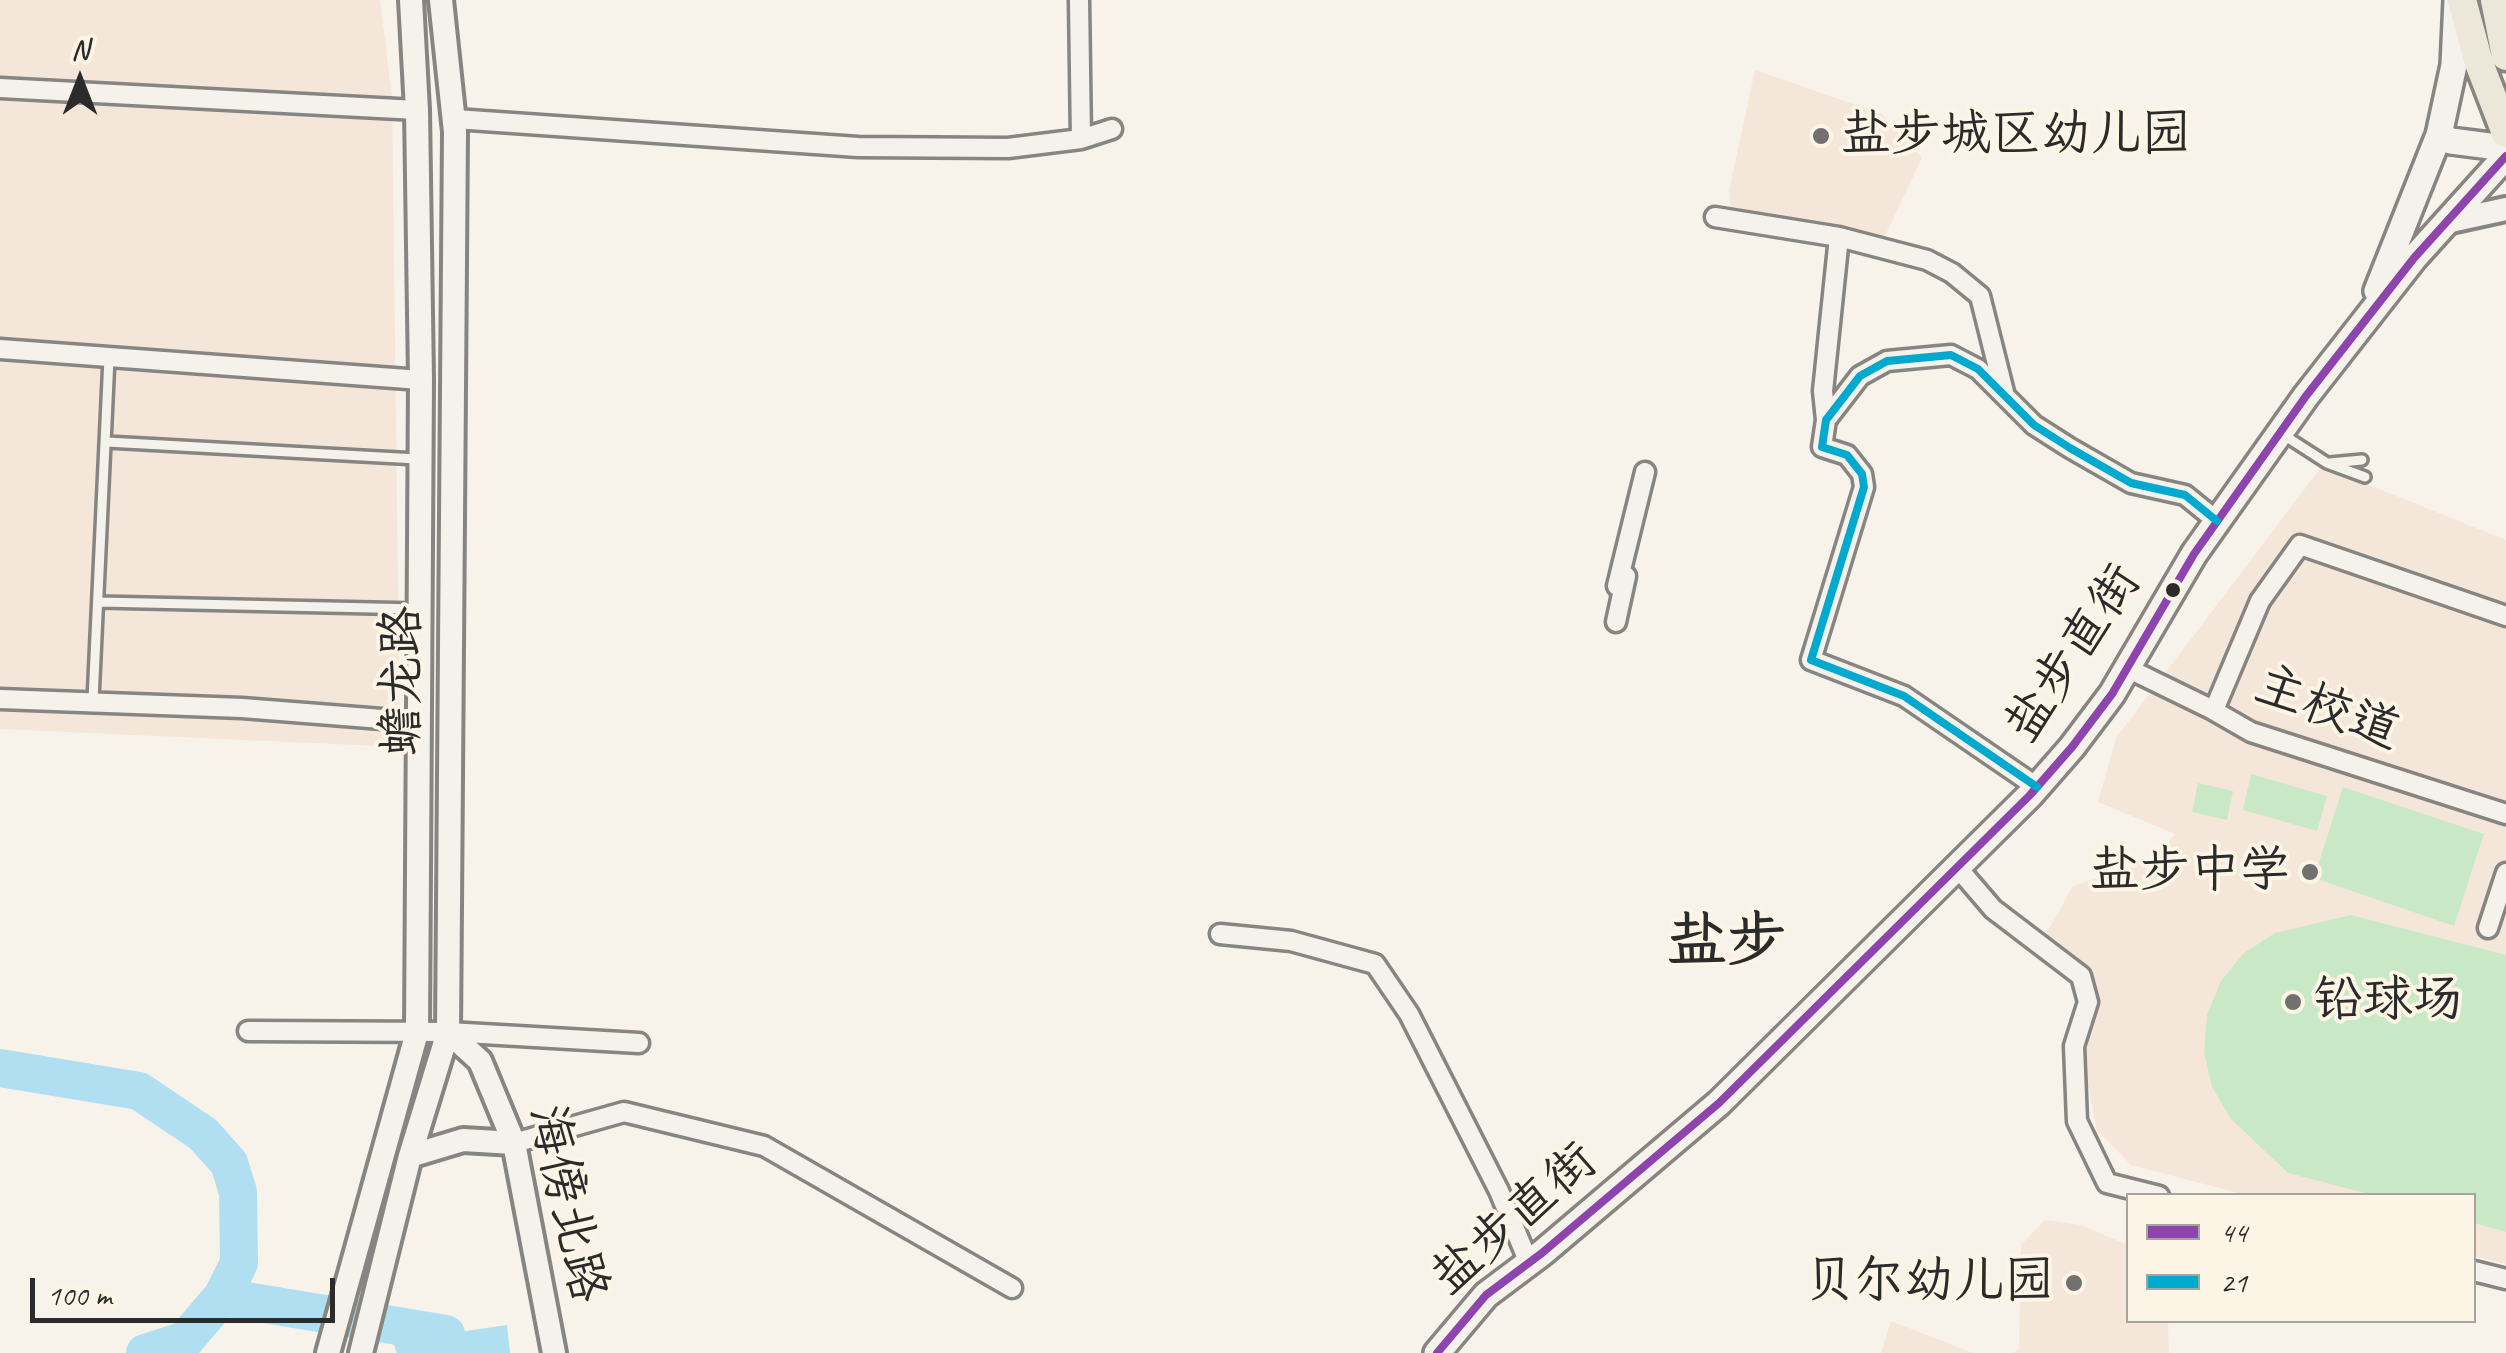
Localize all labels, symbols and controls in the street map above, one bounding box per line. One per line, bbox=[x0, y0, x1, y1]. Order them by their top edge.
north arrow bbox=[30, 30, 130, 130]
text: N bbox=[71, 32, 89, 67]
place label: 盐步城区幼儿园 bbox=[1841, 106, 2191, 166]
marker: 盐步城区幼儿园 bbox=[1810, 125, 1832, 147]
street label: 盐步直街 bbox=[1993, 554, 2155, 754]
unlabelled marker bbox=[2163, 580, 2183, 600]
street label: 蟾龙路 bbox=[374, 606, 434, 756]
street label: 主校道 bbox=[2246, 656, 2408, 764]
place label: 盐步中学 bbox=[2090, 842, 2290, 902]
marker: 盐步中学 bbox=[2299, 861, 2321, 883]
district label: 盐步 bbox=[1667, 907, 1787, 979]
place label: 铅球场 bbox=[2313, 972, 2463, 1032]
marker: 铅球场 bbox=[2282, 991, 2304, 1013]
street label: 海傍北路 bbox=[514, 1100, 618, 1308]
street label: 盐步直街 bbox=[1420, 1132, 1610, 1308]
legend bbox=[2126, 1193, 2476, 1323]
text: 44 bbox=[2220, 1213, 2247, 1251]
place label: 贝尔幼儿园 bbox=[1804, 1253, 2054, 1313]
scale bar bbox=[35, 1258, 340, 1320]
text: 21 bbox=[2220, 1263, 2247, 1301]
marker: 贝尔幼儿园 bbox=[2063, 1272, 2085, 1294]
text: 100 m bbox=[47, 1276, 112, 1314]

